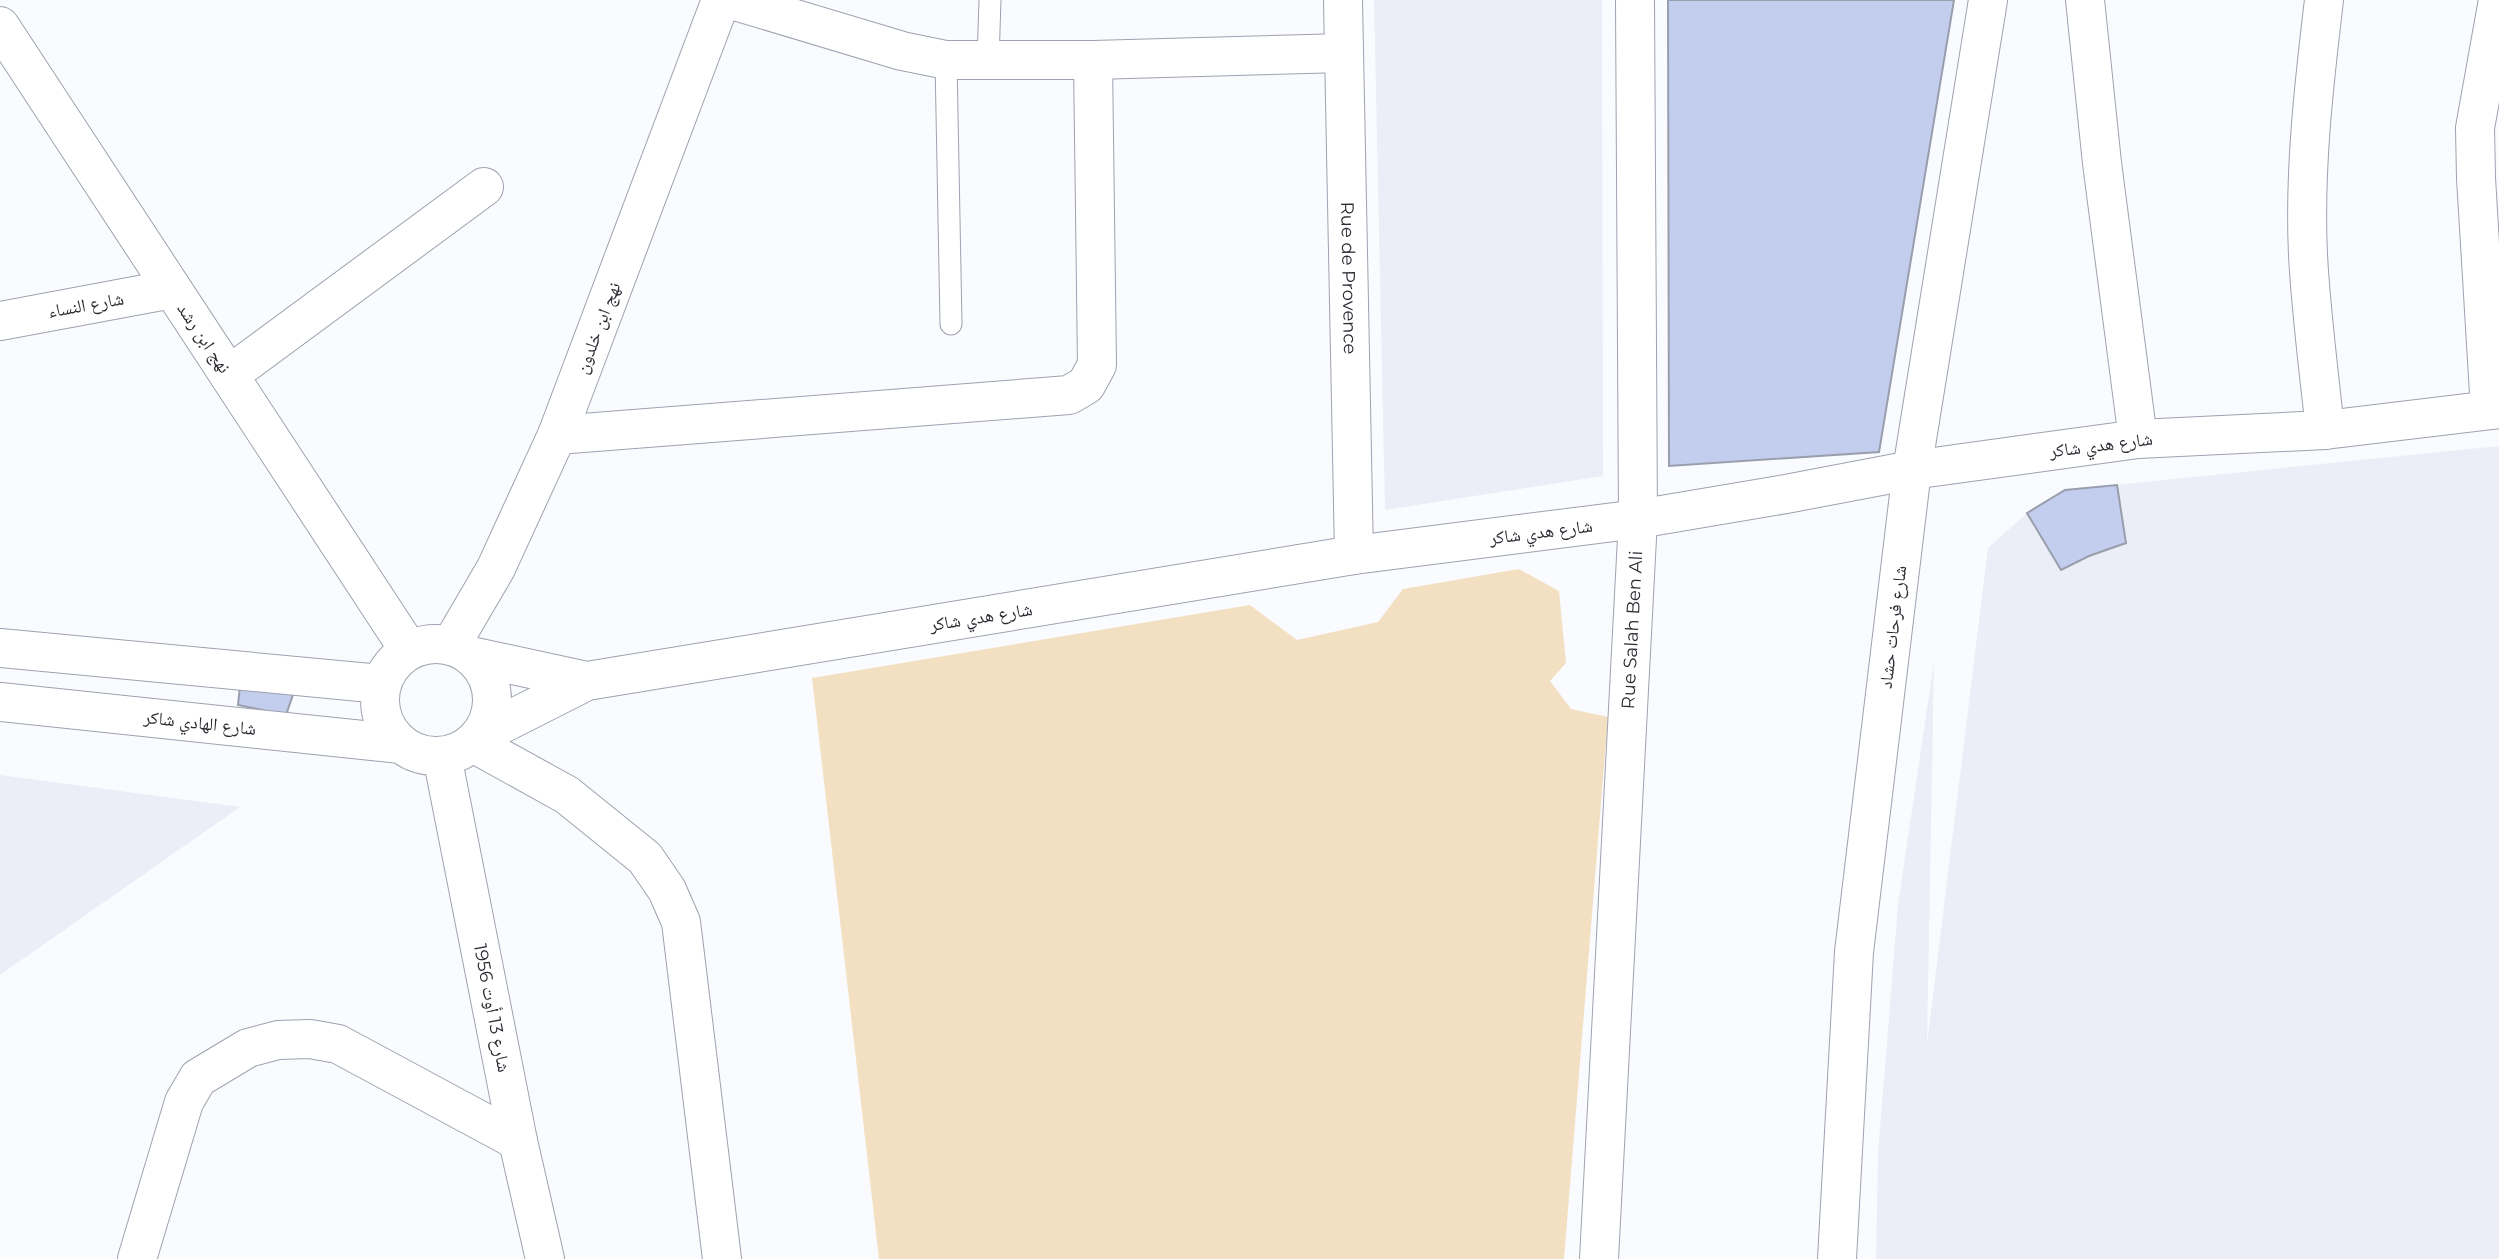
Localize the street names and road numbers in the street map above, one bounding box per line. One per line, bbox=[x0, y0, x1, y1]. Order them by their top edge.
street label: Rue de Provence bbox=[1336, 201, 1361, 355]
street label: نهج ابن خلدون bbox=[570, 279, 626, 377]
street label: شارع النساء bbox=[46, 288, 126, 322]
street label: نهج ابن رشد bbox=[172, 299, 236, 378]
street label: شارع هدي شاكر bbox=[2047, 428, 2154, 466]
street label: شارع هدي شاكر bbox=[1487, 515, 1594, 553]
street label: Rue Salah Ben Ali bbox=[1617, 550, 1647, 710]
street label: شارع فرحات حشاد bbox=[1875, 564, 1911, 690]
street label: شارع هدي شاكر bbox=[927, 598, 1034, 640]
street label: شارع الهادي شاكر bbox=[141, 706, 257, 743]
street label: شارع 13 أوت 1956 bbox=[469, 942, 515, 1074]

